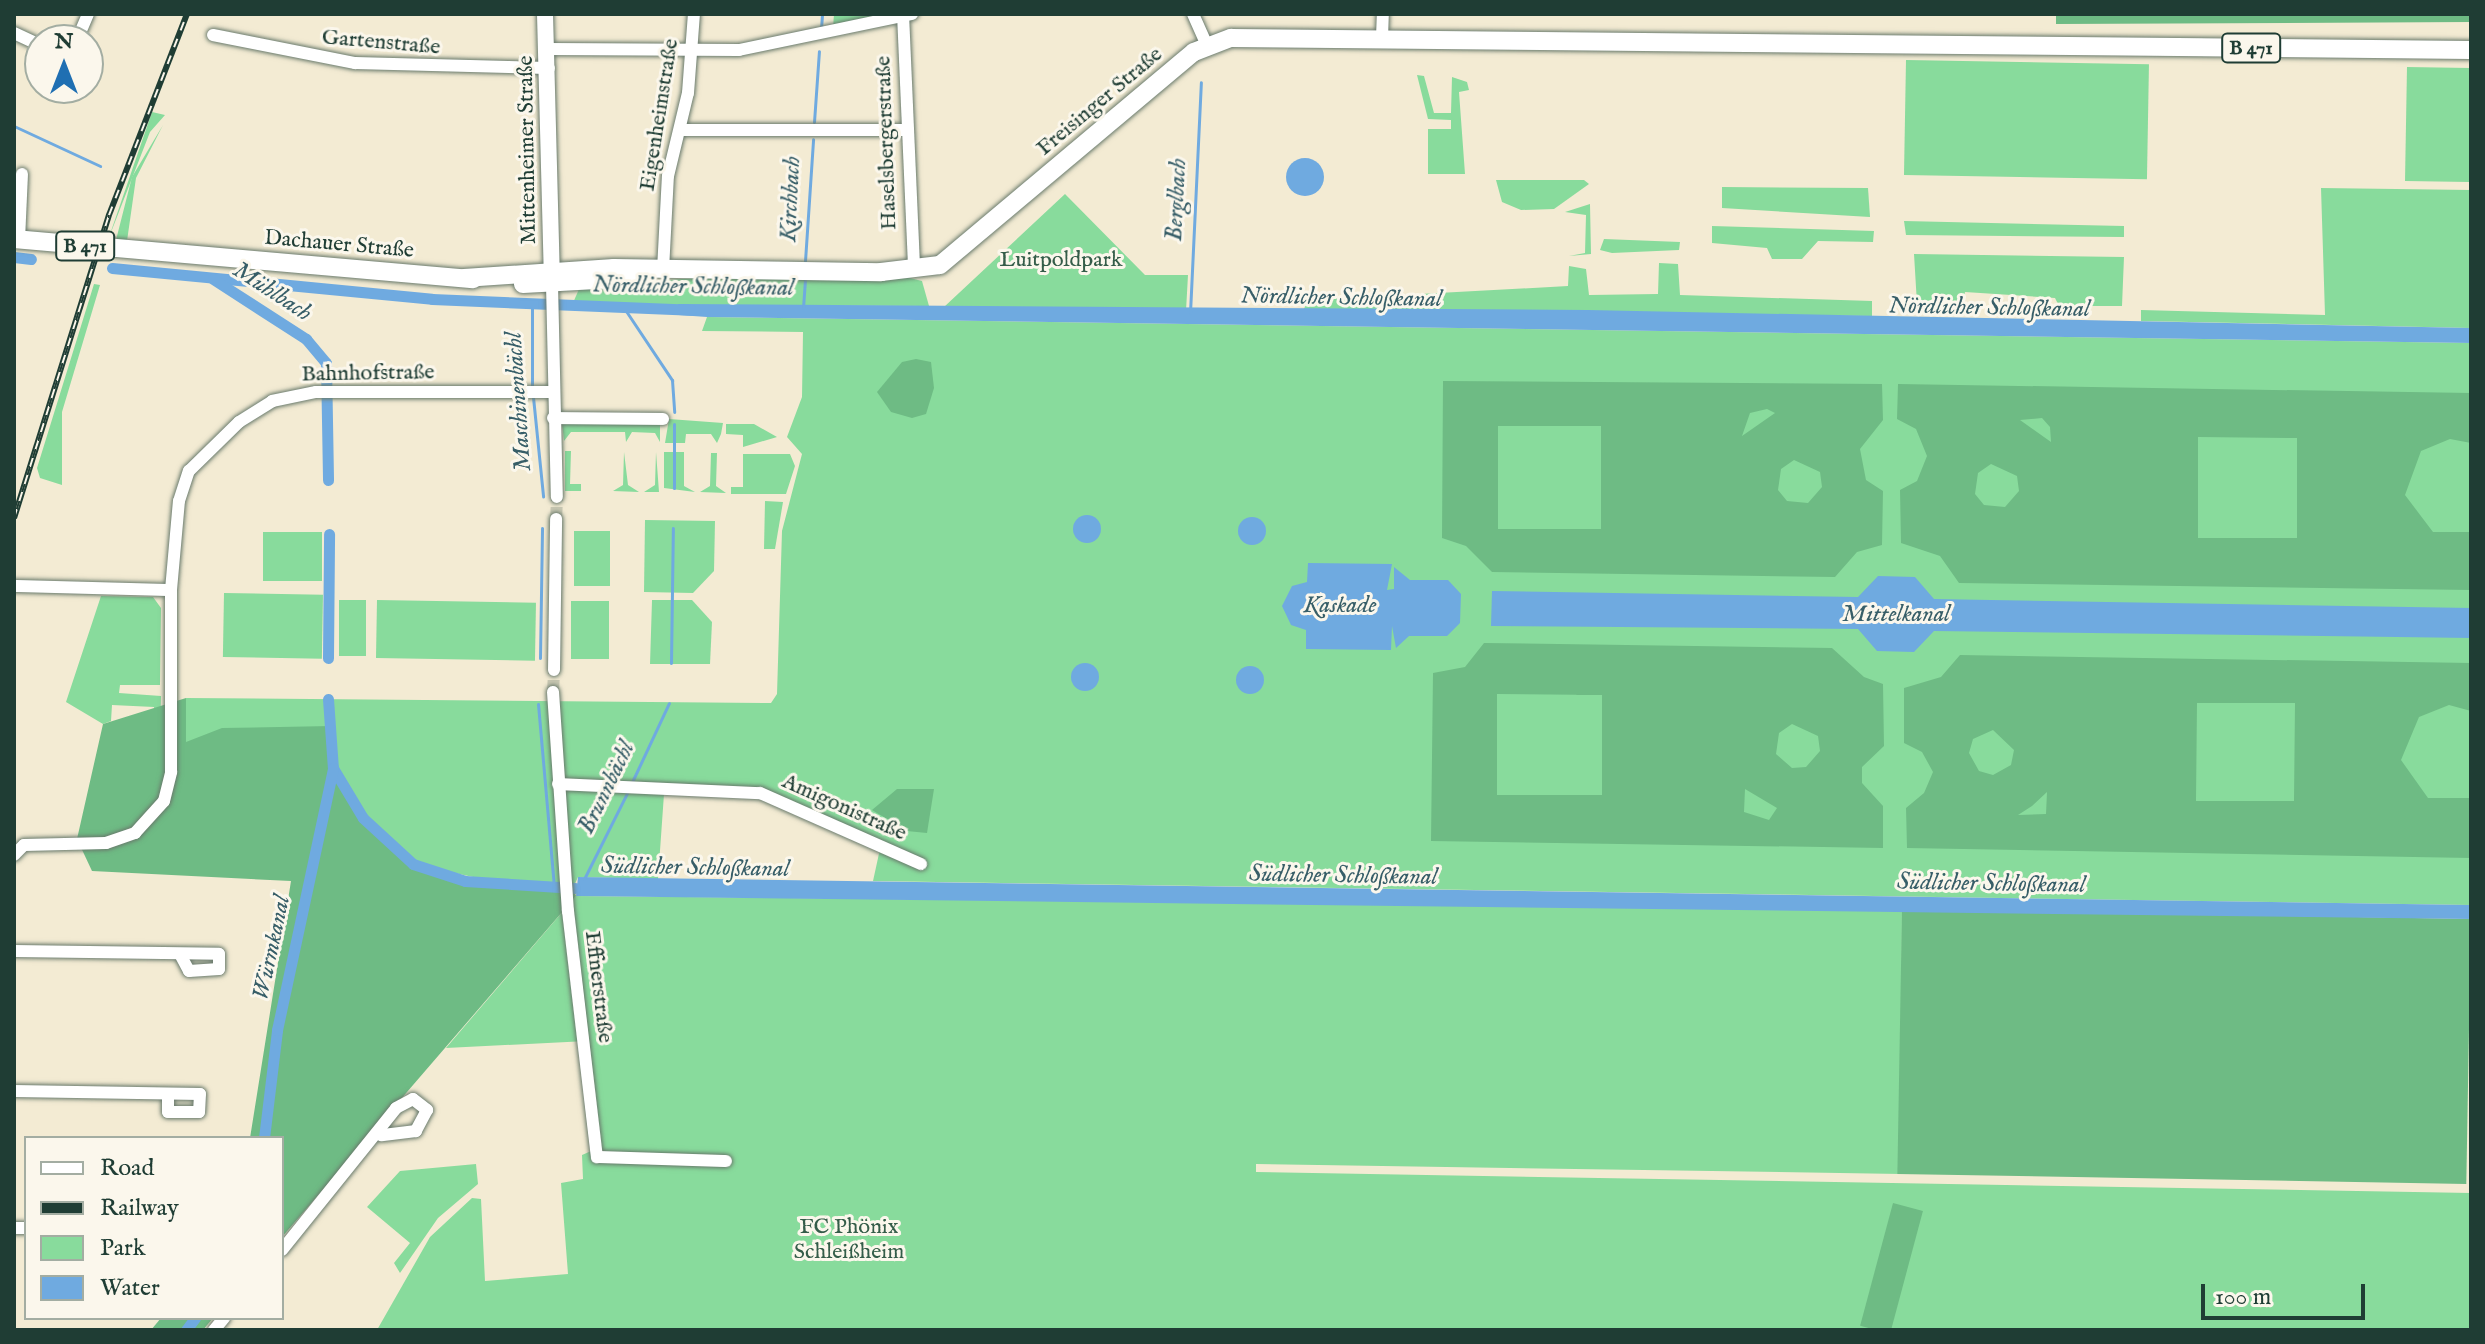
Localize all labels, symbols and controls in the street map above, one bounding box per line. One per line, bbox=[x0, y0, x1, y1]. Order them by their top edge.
north arrow bbox=[24, 24, 104, 104]
street label: Gartenstraße bbox=[321, 25, 441, 61]
text: N bbox=[54, 28, 74, 56]
road number: B 471 bbox=[2221, 32, 2281, 64]
street label: Eigenheimstraße bbox=[635, 37, 685, 193]
street label: Freisinger Straße bbox=[1032, 42, 1168, 162]
street label: Mittenheimer Straße bbox=[513, 55, 543, 245]
street label: Haselsbergerstraße bbox=[871, 55, 903, 231]
water label: Kirchbach bbox=[774, 155, 808, 243]
water label: Berglbach bbox=[1160, 158, 1194, 242]
street label: Dachauer Straße bbox=[263, 225, 415, 265]
road number: B 471 bbox=[55, 230, 115, 262]
park label: Luitpoldpark bbox=[1000, 248, 1122, 274]
water label: Mühlbach bbox=[227, 256, 317, 328]
water label: Nördlicher Schloßkanal bbox=[592, 271, 794, 303]
water label: Nördlicher Schloßkanal bbox=[1240, 282, 1442, 314]
water label: Nördlicher Schloßkanal bbox=[1888, 292, 2090, 324]
water label: Maschinenbächl bbox=[500, 331, 538, 473]
street label: Bahnhofstraße bbox=[301, 360, 435, 388]
water label: Kaskade bbox=[1304, 592, 1376, 620]
water label: Mittelkanal bbox=[1842, 601, 1950, 629]
water label: Brunnbächl bbox=[572, 737, 642, 839]
street label: Amigonistraße bbox=[778, 769, 910, 847]
water label: Südlicher Schloßkanal bbox=[601, 852, 789, 884]
water label: Südlicher Schloßkanal bbox=[1249, 860, 1437, 892]
water label: Südlicher Schloßkanal bbox=[1897, 868, 2085, 900]
water label: Würmkanal bbox=[247, 893, 297, 1003]
street label: Effnerstraße bbox=[578, 930, 618, 1044]
legend bbox=[24, 1136, 284, 1320]
text: Road bbox=[100, 1153, 154, 1184]
text: Railway bbox=[100, 1193, 179, 1224]
park label: FC Phönix Schleißheim bbox=[794, 1214, 904, 1266]
text: Park bbox=[100, 1233, 146, 1264]
scale bar bbox=[2205, 1268, 2369, 1318]
text: Water bbox=[100, 1273, 160, 1304]
text: 100 m bbox=[2215, 1282, 2271, 1313]

